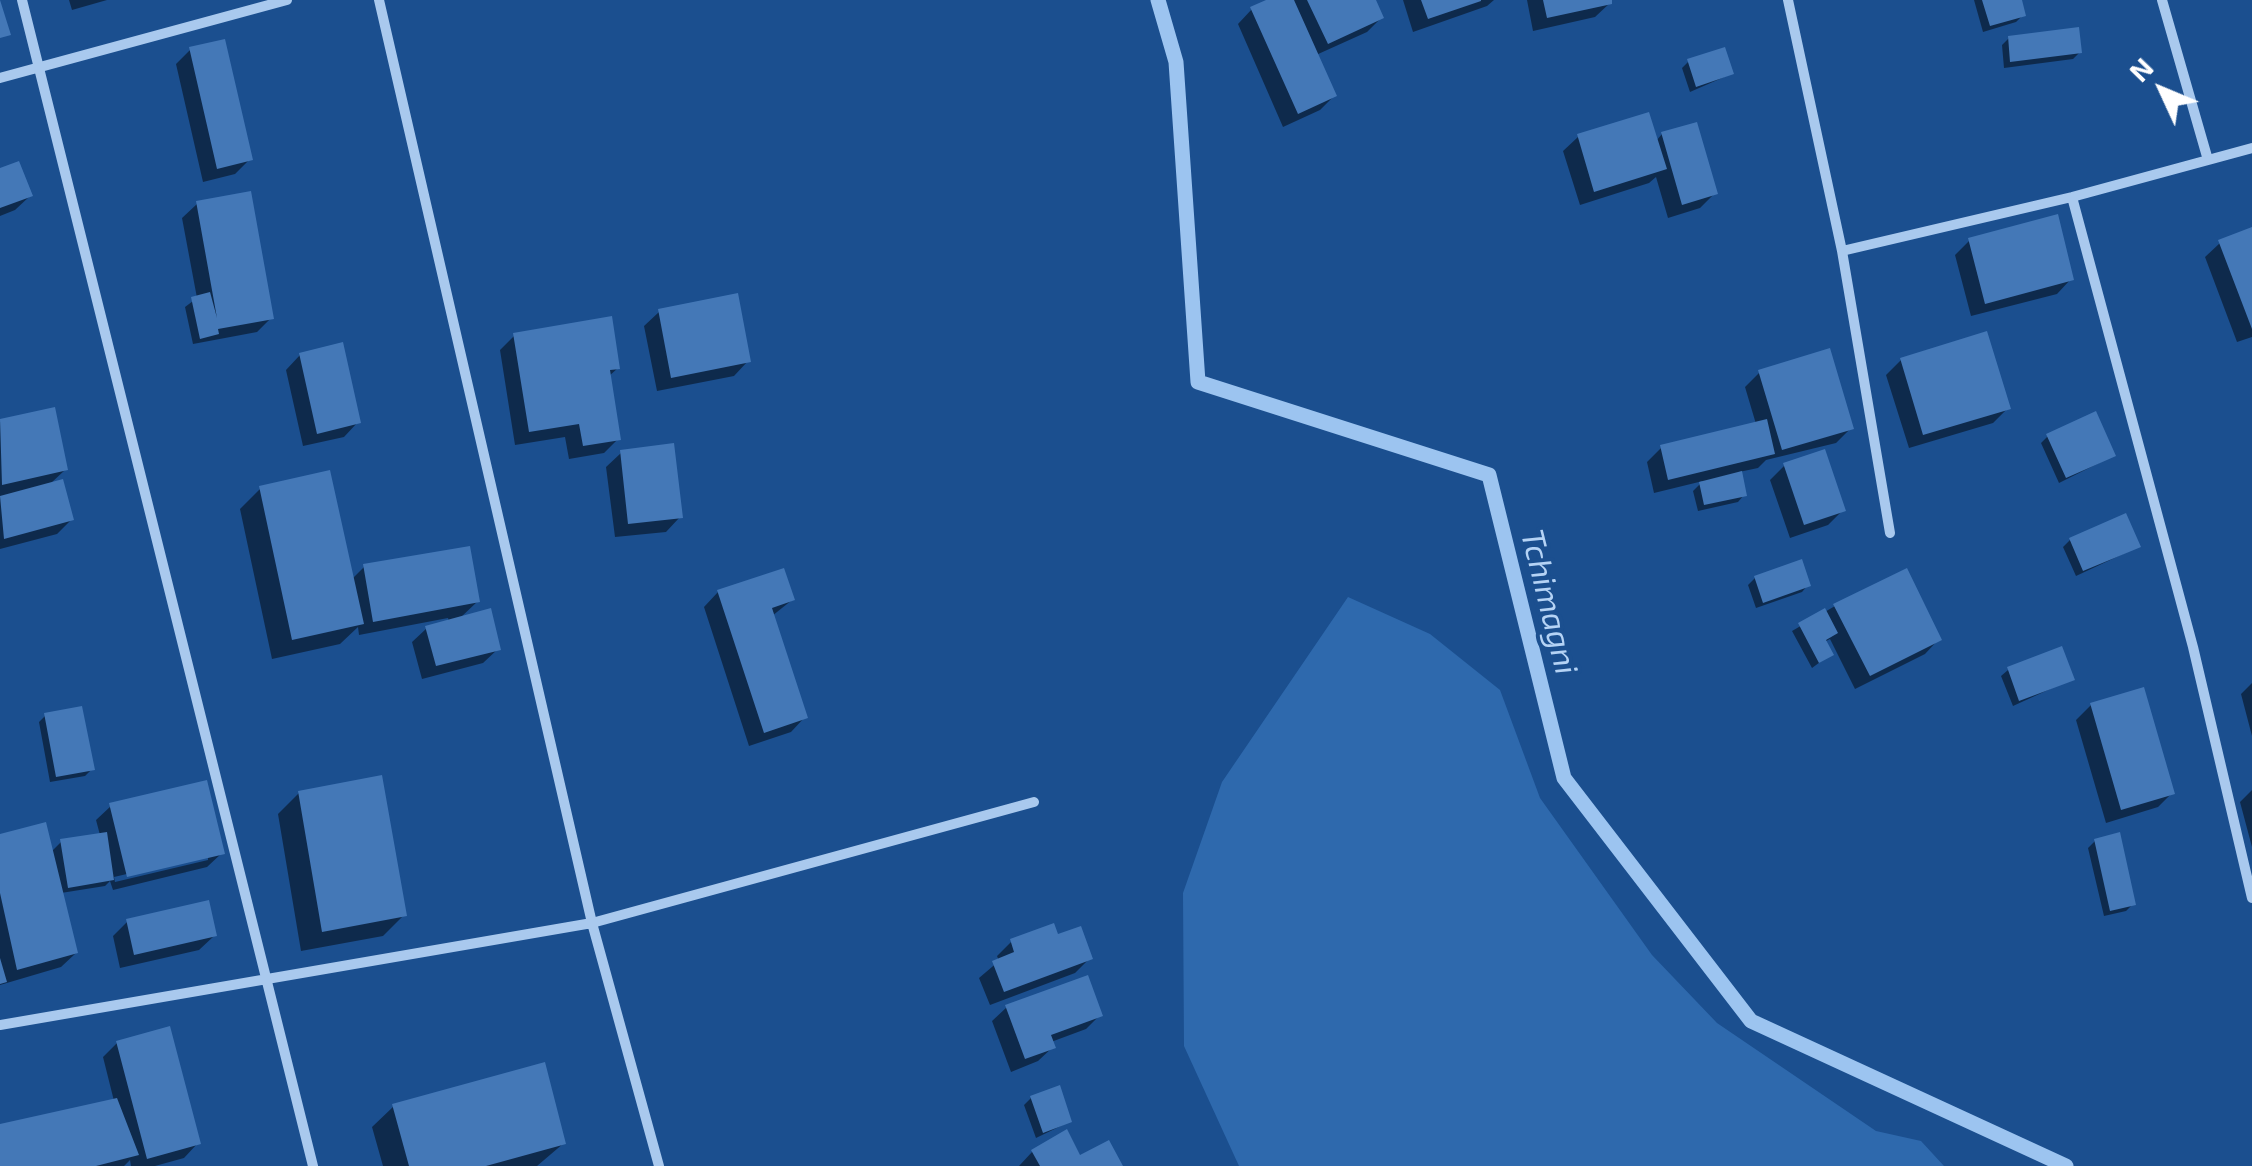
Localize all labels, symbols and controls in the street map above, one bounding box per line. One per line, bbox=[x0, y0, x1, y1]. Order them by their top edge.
north arrow bbox=[2112, 40, 2212, 140]
text: N bbox=[2121, 50, 2160, 88]
water label: Tchimagni bbox=[1512, 526, 1586, 678]

